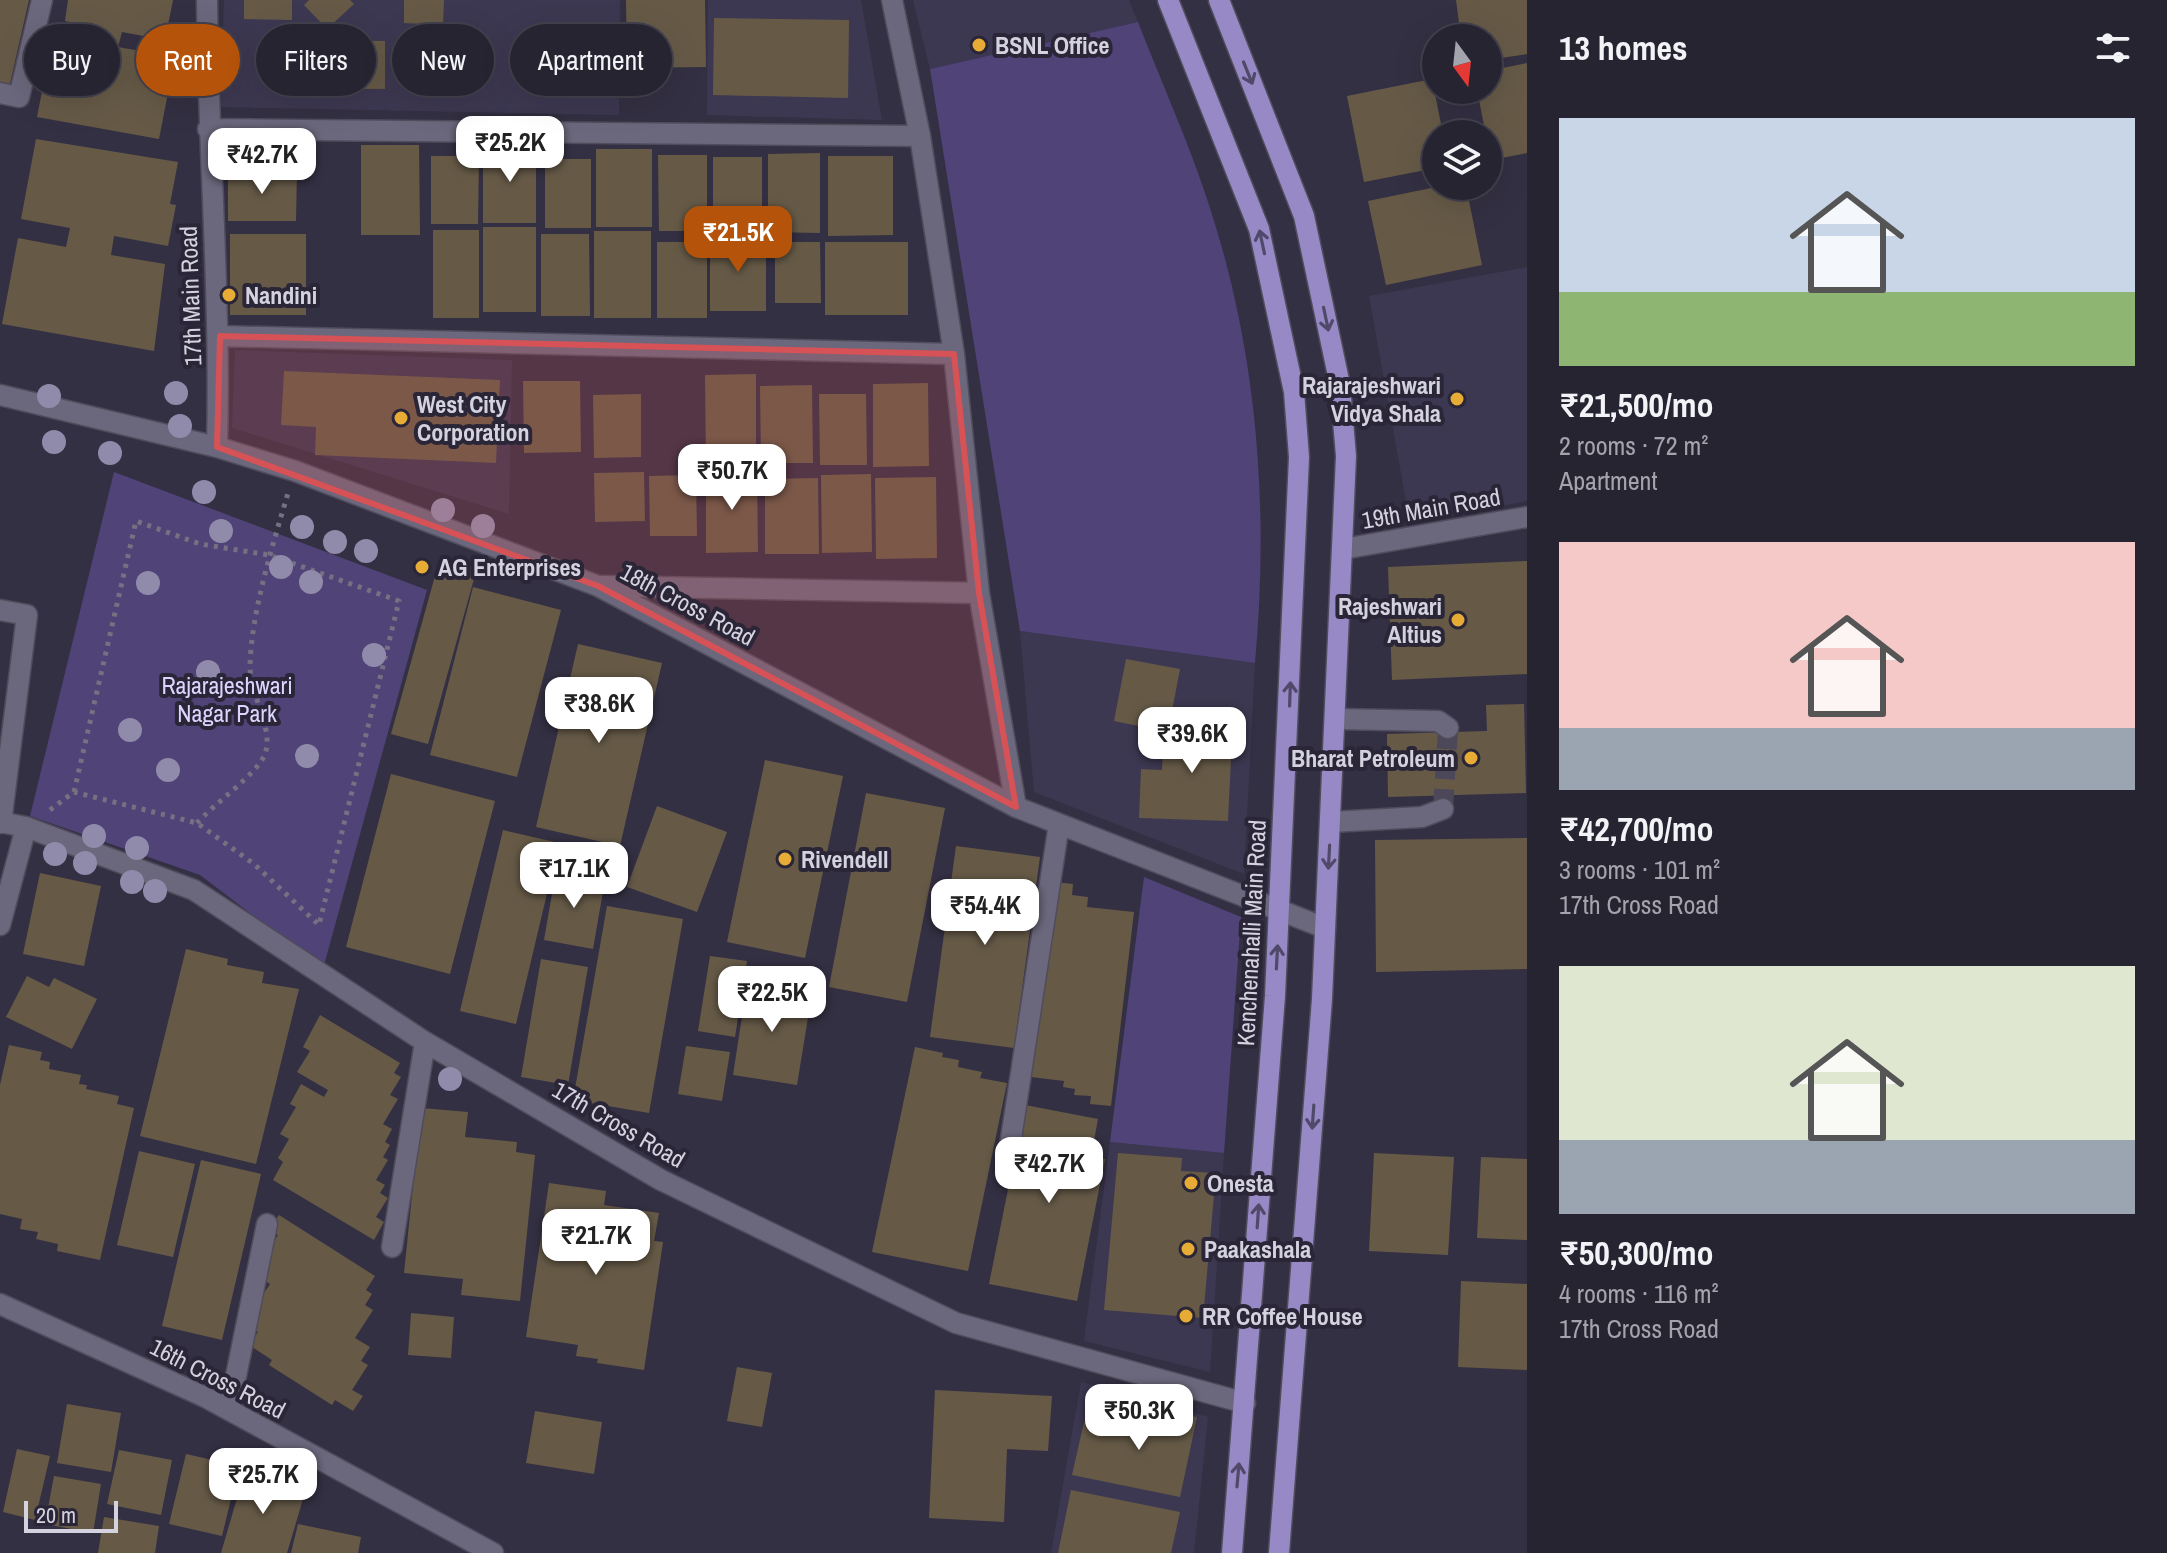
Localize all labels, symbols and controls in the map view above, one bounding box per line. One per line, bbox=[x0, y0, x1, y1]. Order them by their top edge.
chip: Buy bbox=[24, 24, 120, 96]
chip: Rent bbox=[136, 24, 240, 96]
chip: Filters bbox=[256, 24, 376, 96]
chip: New bbox=[392, 24, 494, 96]
chip: Apartment bbox=[510, 24, 672, 96]
north arrow bbox=[1422, 24, 1502, 104]
map controls bbox=[1422, 24, 1502, 200]
text: 13 homes bbox=[1559, 25, 1688, 71]
icon: filters bbox=[2091, 26, 2135, 70]
place label: BSNL Office bbox=[995, 29, 1110, 61]
marker: BSNL Office bbox=[970, 36, 988, 54]
one-way arrow bbox=[1241, 60, 1256, 85]
pin: ₹25.2K bbox=[445, 116, 575, 184]
button: layers bbox=[1422, 120, 1502, 200]
text: ₹25.2K bbox=[474, 124, 546, 159]
pin: ₹42.7K bbox=[197, 128, 327, 196]
text: ₹42.7K bbox=[226, 136, 298, 171]
icon: home bbox=[1775, 170, 1919, 314]
pin: ₹21.5K bbox=[673, 206, 803, 274]
text: ₹21.5K bbox=[702, 214, 774, 249]
street label: 17th Main Road bbox=[172, 225, 208, 367]
one-way arrow bbox=[1254, 229, 1269, 255]
place label: Nandini bbox=[245, 279, 317, 311]
marker: Nandini bbox=[220, 286, 238, 304]
one-way arrow bbox=[1319, 306, 1334, 332]
place label: Rajarajeshwari Vidya Shala bbox=[1302, 369, 1441, 429]
text: ₹21,500/mo bbox=[1559, 382, 1714, 428]
place label: West City Corporation bbox=[417, 388, 530, 448]
marker: Rajarajeshwari Vidya Shala bbox=[1448, 390, 1466, 408]
marker: West City Corporation bbox=[392, 409, 410, 427]
text: 2 rooms · 72 m² bbox=[1559, 428, 1708, 463]
pin: ₹50.7K bbox=[667, 444, 797, 512]
text: ₹50.7K bbox=[696, 452, 768, 487]
text: Apartment bbox=[1559, 463, 1657, 498]
street label: 19th Main Road bbox=[1359, 480, 1503, 536]
place label: AG Enterprises bbox=[438, 551, 581, 583]
street label: 18th Cross Road bbox=[615, 555, 761, 653]
marker: AG Enterprises bbox=[413, 558, 431, 576]
place label: Rajeshwari Altius bbox=[1338, 590, 1442, 650]
icon: home bbox=[1775, 594, 1919, 738]
marker: Rajeshwari Altius bbox=[1449, 611, 1467, 629]
park label: Rajarajeshwari Nagar Park bbox=[161, 669, 293, 729]
pin: ₹38.6K bbox=[534, 677, 664, 745]
one-way arrow bbox=[1283, 681, 1298, 708]
text: ₹38.6K bbox=[563, 685, 635, 720]
pin: ₹39.6K bbox=[1127, 707, 1257, 775]
text: ₹39.6K bbox=[1156, 715, 1228, 750]
place label: Bharat Petroleum bbox=[1291, 742, 1455, 774]
marker: Bharat Petroleum bbox=[1462, 749, 1480, 767]
text: ₹42,700/mo bbox=[1559, 806, 1714, 852]
street label: Kenchenahalli Main Road bbox=[1229, 819, 1273, 1047]
pin: ₹17.1K bbox=[509, 842, 639, 910]
place label: Rivendell bbox=[801, 843, 889, 875]
one-way arrow bbox=[1321, 843, 1336, 870]
text: ₹17.1K bbox=[538, 850, 610, 885]
marker: Rivendell bbox=[776, 850, 794, 868]
text: 3 rooms · 101 m² bbox=[1559, 852, 1720, 887]
pin: ₹54.4K bbox=[920, 879, 1050, 947]
text: ₹54.4K bbox=[949, 887, 1021, 922]
text: 17th Cross Road bbox=[1559, 887, 1719, 922]
one-way arrow bbox=[1269, 944, 1284, 971]
pin: ₹22.5K bbox=[707, 966, 837, 1034]
text: ₹22.5K bbox=[736, 974, 808, 1009]
icon: home bbox=[1775, 1018, 1919, 1162]
street label: 17th Cross Road bbox=[547, 1073, 691, 1175]
one-way arrow bbox=[1305, 1103, 1320, 1130]
pin: ₹42.7K bbox=[984, 1137, 1114, 1205]
text: ₹42.7K bbox=[1013, 1145, 1085, 1180]
place label: Onesta bbox=[1207, 1167, 1274, 1199]
marker: Onesta bbox=[1182, 1174, 1200, 1192]
one-way arrow bbox=[1251, 1203, 1266, 1230]
pin: ₹21.7K bbox=[531, 1209, 661, 1277]
text: ₹21.7K bbox=[560, 1217, 632, 1252]
text: ₹50,300/mo bbox=[1559, 1230, 1714, 1276]
place label: Paakashala bbox=[1204, 1233, 1311, 1265]
marker: Paakashala bbox=[1179, 1240, 1197, 1258]
text: 4 rooms · 116 m² bbox=[1559, 1276, 1719, 1311]
place label: RR Coffee House bbox=[1202, 1300, 1363, 1332]
marker: RR Coffee House bbox=[1177, 1307, 1195, 1325]
text: 17th Cross Road bbox=[1559, 1311, 1719, 1346]
street label: 16th Cross Road bbox=[145, 1330, 291, 1426]
pin: ₹50.3K bbox=[1074, 1384, 1204, 1452]
text: ₹50.3K bbox=[1103, 1392, 1175, 1427]
pin: ₹25.7K bbox=[198, 1448, 328, 1516]
text: ₹25.7K bbox=[227, 1456, 299, 1491]
one-way arrow bbox=[1231, 1462, 1246, 1489]
scale bar bbox=[24, 1497, 118, 1533]
text: 20 m bbox=[36, 1500, 76, 1530]

